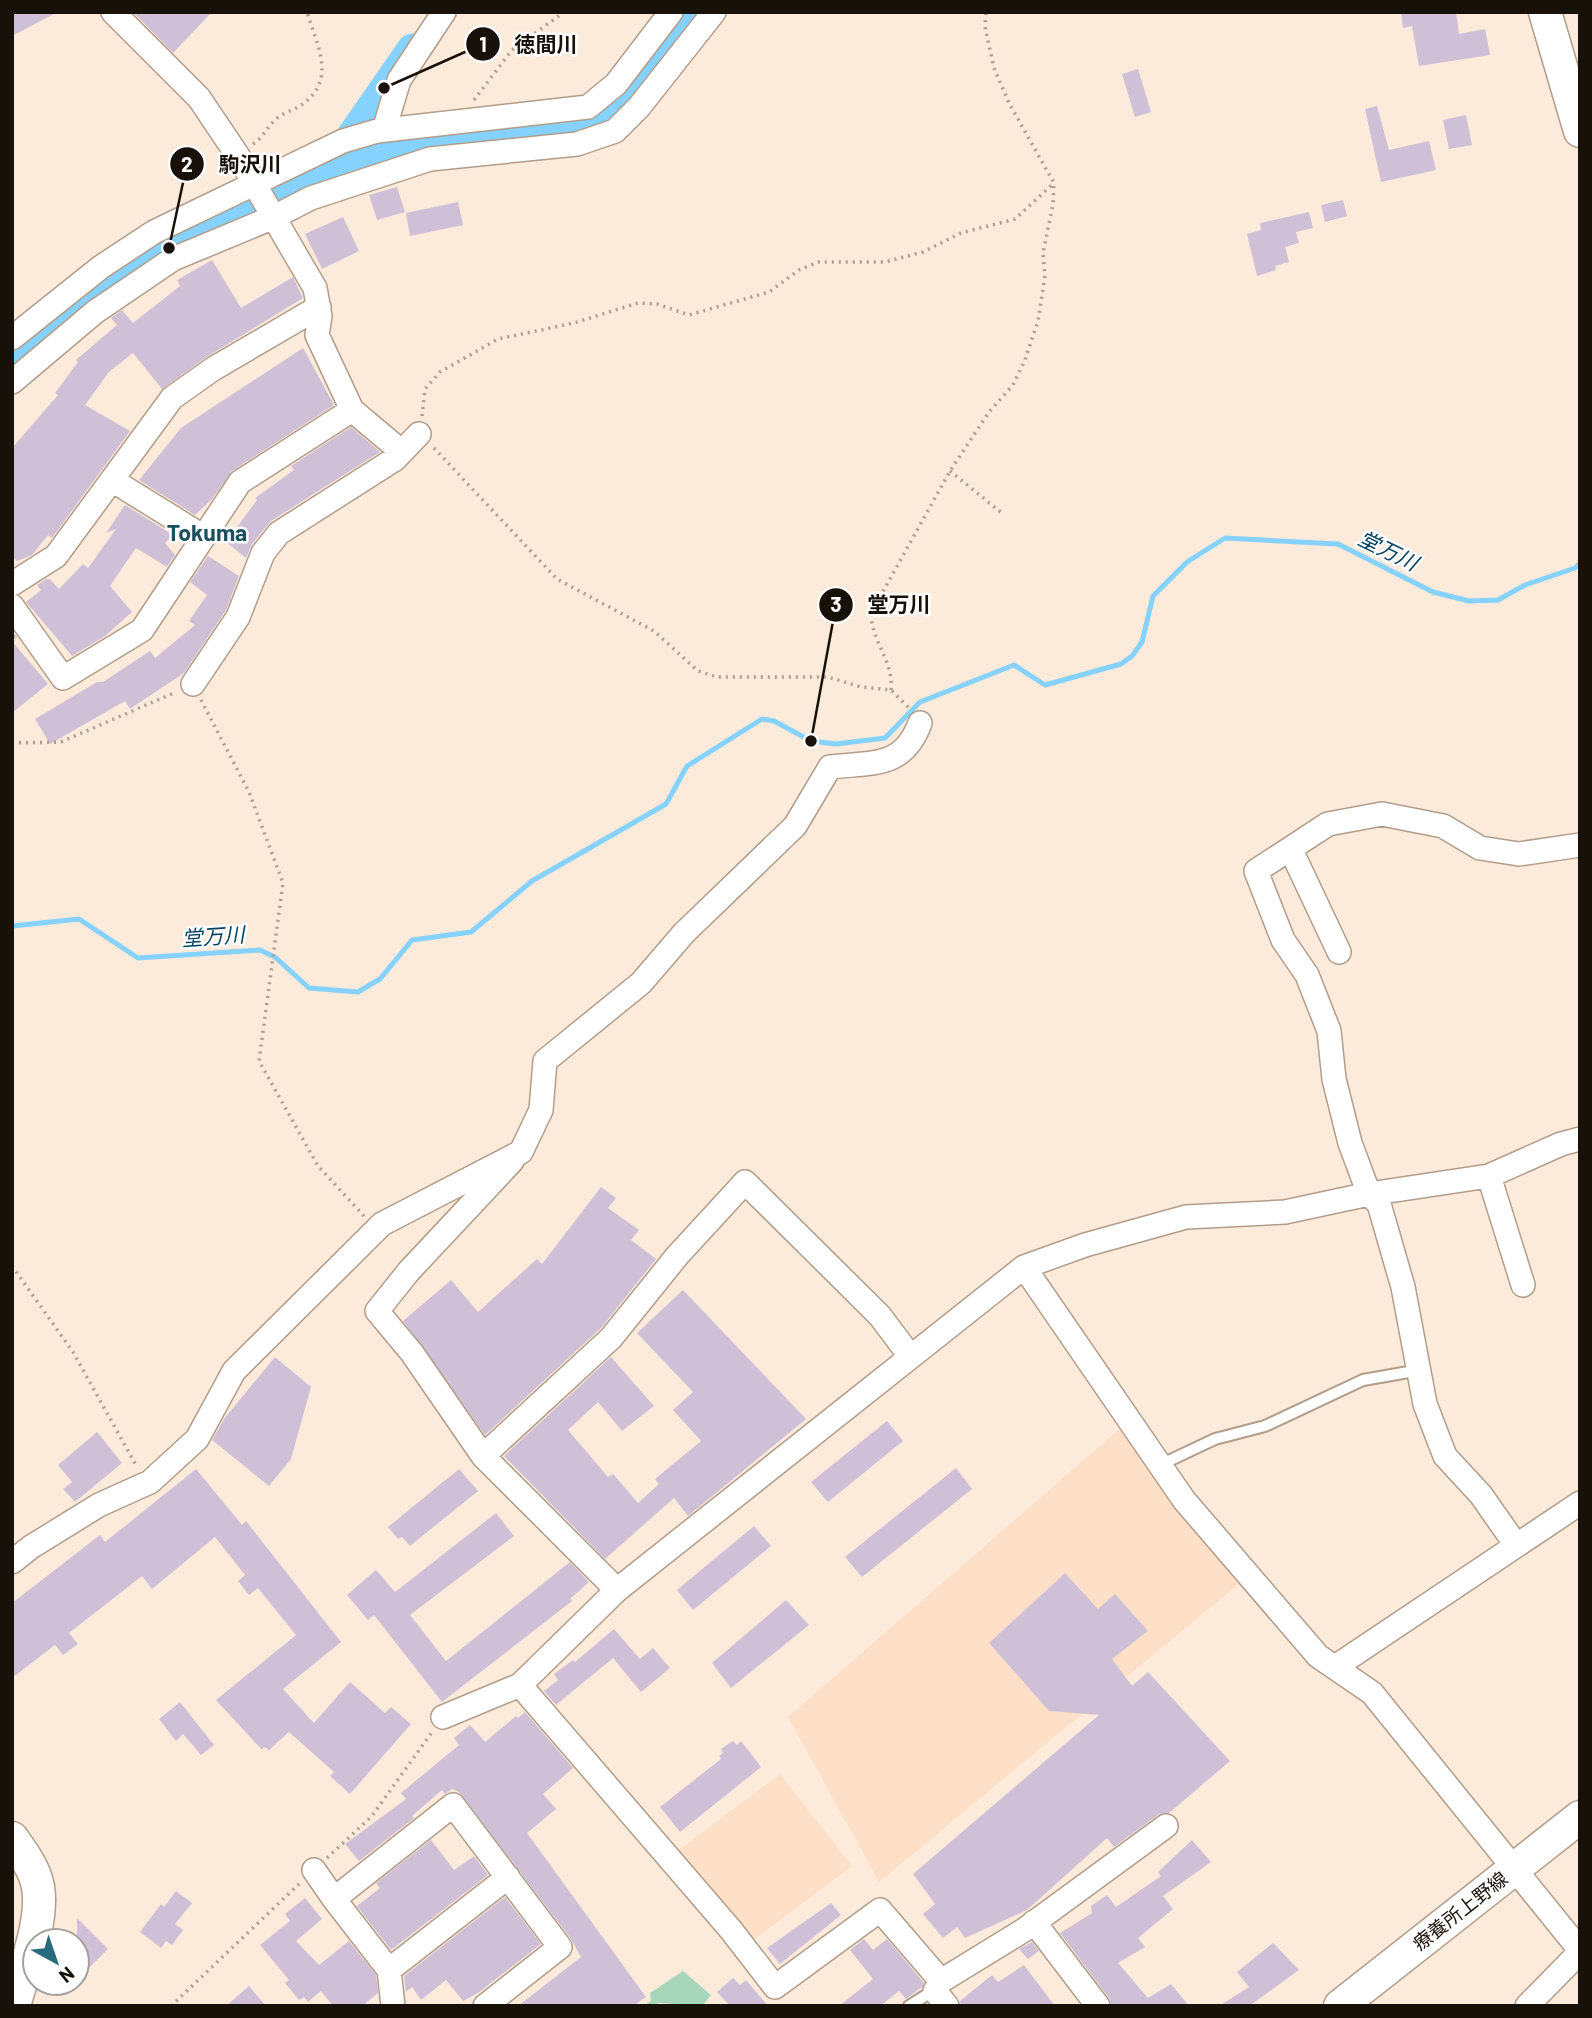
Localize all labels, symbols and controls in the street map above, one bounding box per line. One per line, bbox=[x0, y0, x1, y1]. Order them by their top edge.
callout: 徳間川 bbox=[465, 23, 591, 65]
text: 1 bbox=[479, 31, 487, 56]
text: 徳間川 bbox=[515, 31, 578, 56]
callout: 駒沢川 bbox=[170, 143, 296, 185]
text: 2 bbox=[181, 151, 193, 176]
text: 駒沢川 bbox=[219, 151, 282, 176]
district label: Tokuma bbox=[167, 518, 247, 546]
water label: 堂万川 bbox=[1355, 525, 1424, 576]
callout: 堂万川 bbox=[818, 584, 944, 626]
text: 3 bbox=[830, 591, 842, 616]
text: 堂万川 bbox=[868, 591, 931, 616]
water label: 堂万川 bbox=[181, 921, 247, 950]
street label: 療養所上野線 bbox=[1408, 1866, 1512, 1955]
north arrow bbox=[21, 1927, 91, 1997]
text: N bbox=[55, 1963, 79, 1988]

